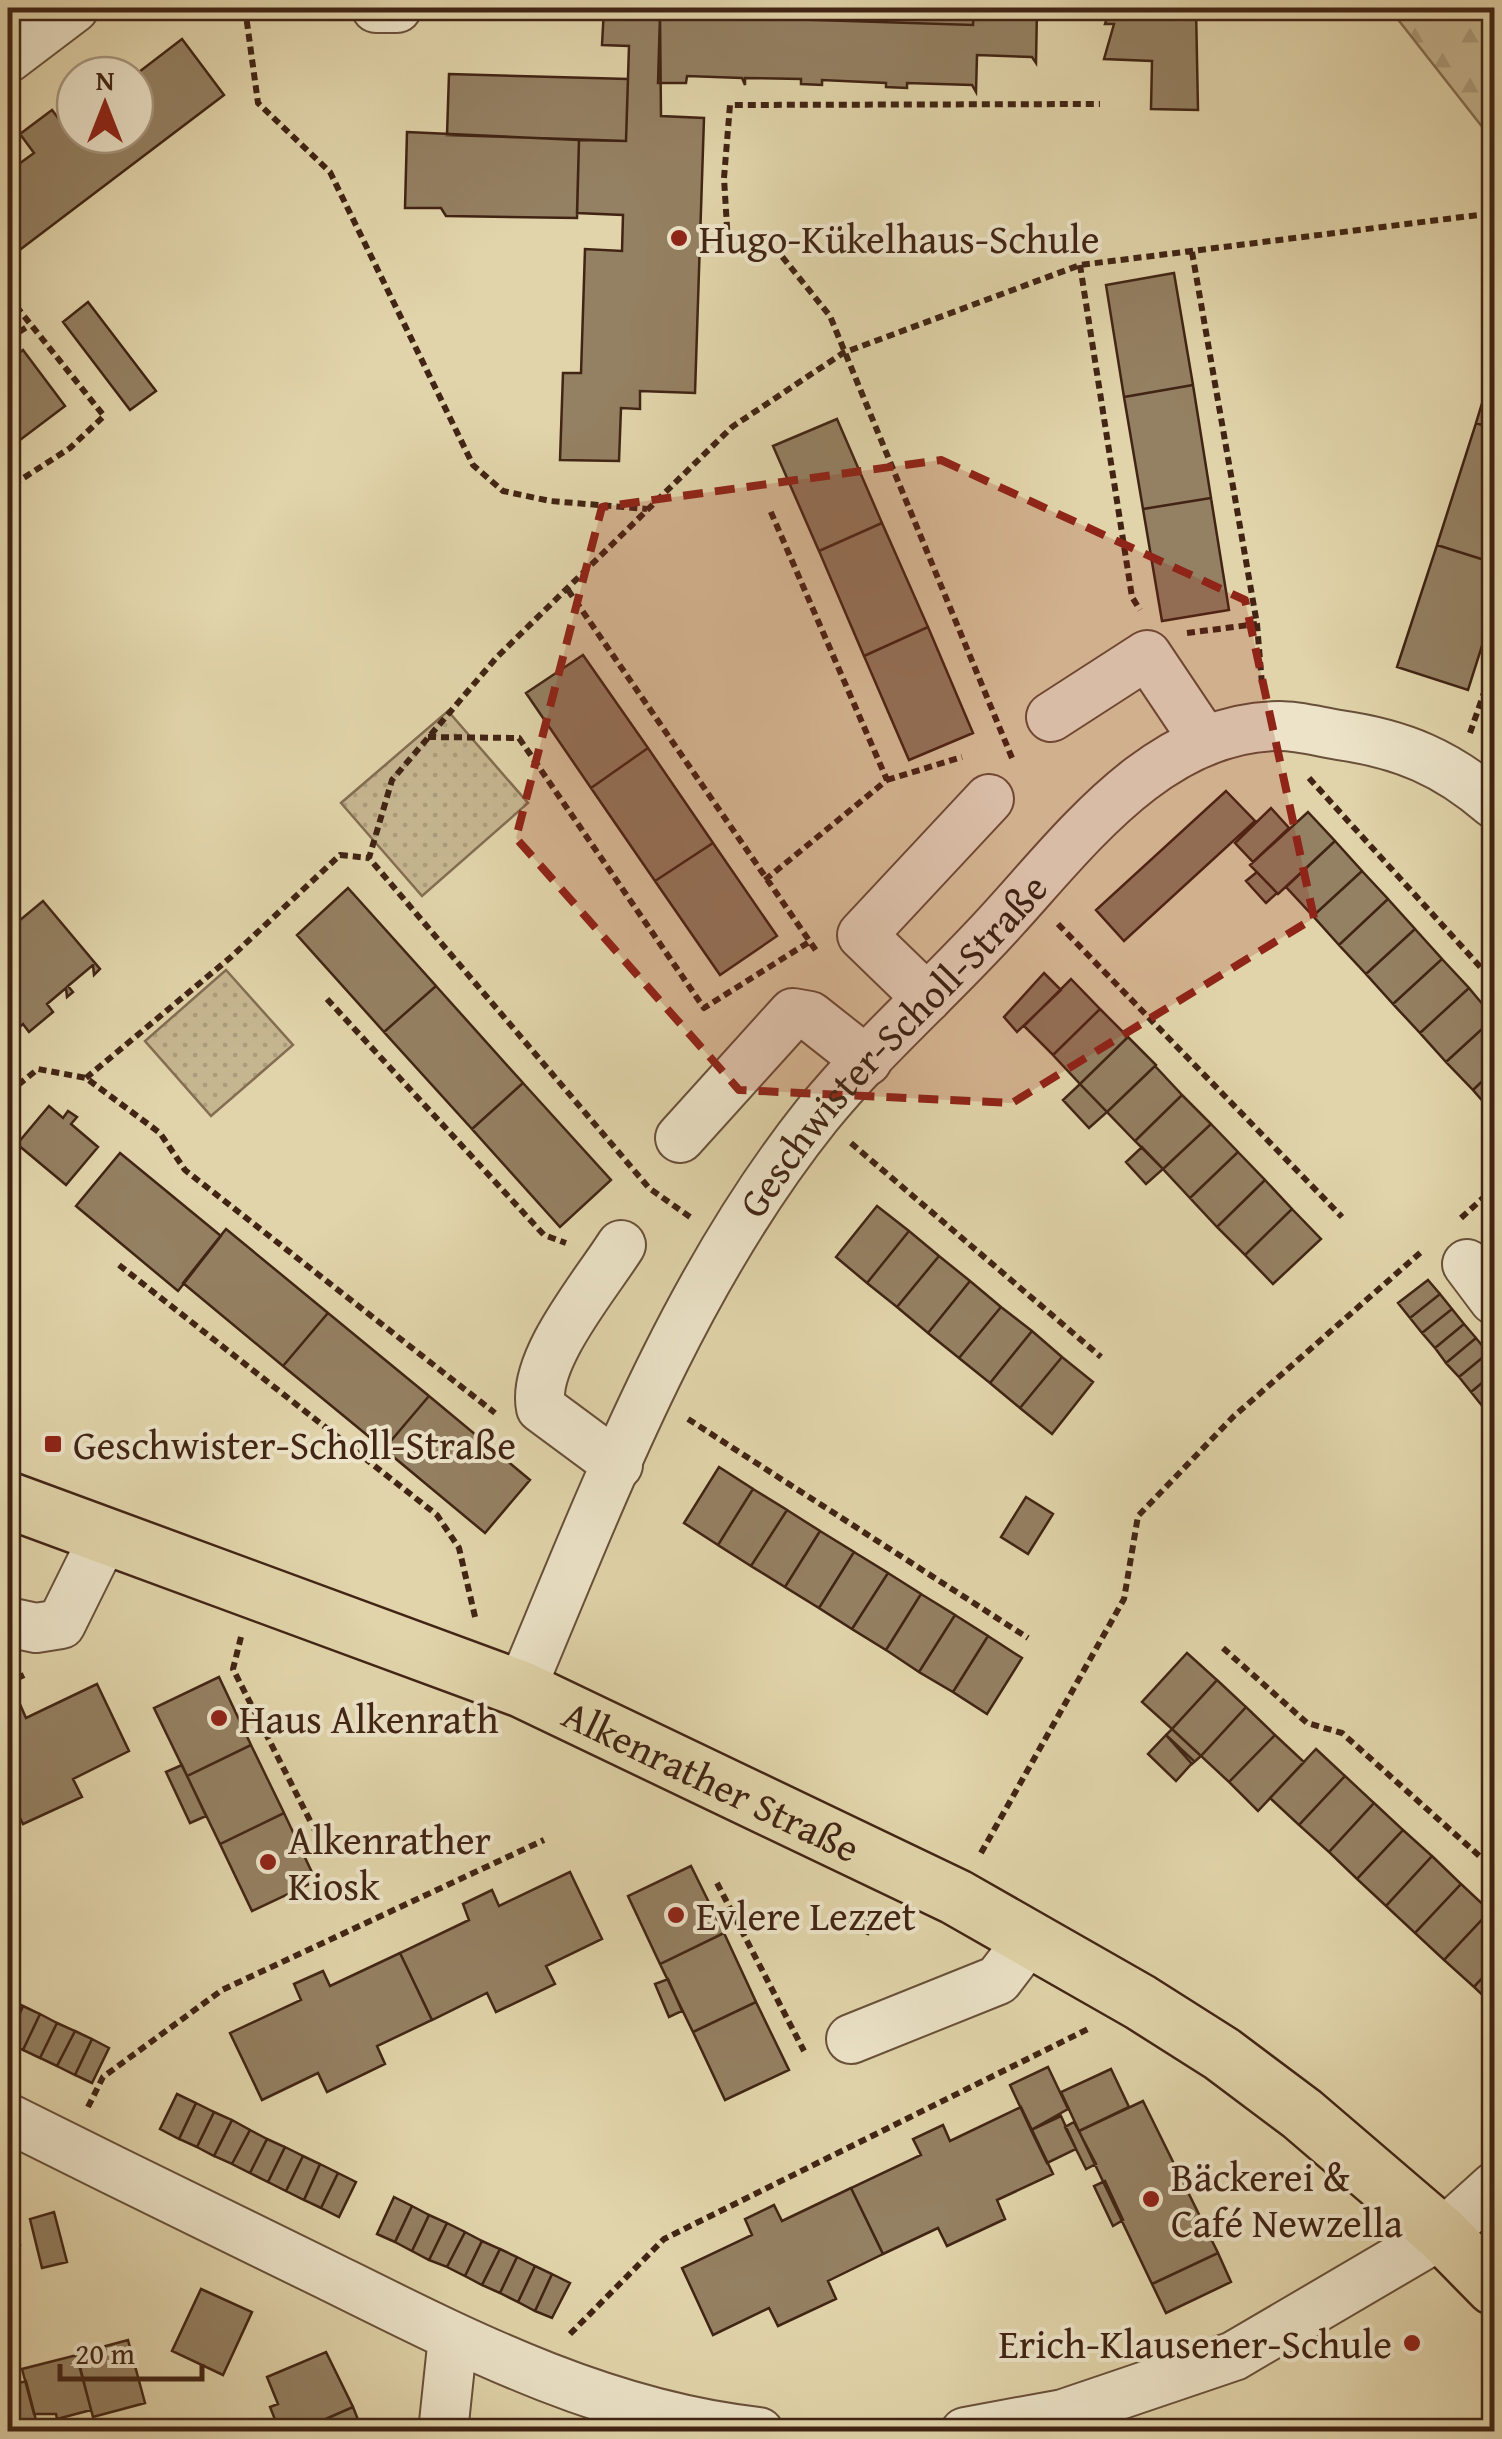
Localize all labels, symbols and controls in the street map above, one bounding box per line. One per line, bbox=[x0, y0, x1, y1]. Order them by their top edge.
north arrow bbox=[55, 55, 155, 155]
text: N bbox=[96, 59, 115, 100]
place label: Hugo-Kükelhaus-Schule bbox=[699, 209, 1099, 268]
marker: Hugo-Kükelhaus-Schule bbox=[668, 227, 690, 249]
street label: Geschwister-Scholl-Straße bbox=[723, 860, 1061, 1228]
place label: Geschwister-Scholl-Straße bbox=[73, 1415, 516, 1474]
marker: Geschwister-Scholl-Straße bbox=[42, 1433, 64, 1455]
street label: Alkenrather Straße bbox=[553, 1684, 870, 1876]
place label: Haus Alkenrath bbox=[239, 1689, 499, 1748]
marker: Haus Alkenrath bbox=[208, 1707, 230, 1729]
place label: Alkenrather Kiosk bbox=[288, 1810, 491, 1915]
marker: Alkenrather Kiosk bbox=[257, 1851, 279, 1873]
place label: Evlere Lezzet bbox=[696, 1886, 916, 1945]
marker: Evlere Lezzet bbox=[665, 1904, 687, 1926]
place label: Bäckerei & Café Newzella bbox=[1171, 2147, 1403, 2252]
marker: Bäckerei & Café Newzella bbox=[1140, 2188, 1162, 2210]
place label: Erich-Klausener-Schule bbox=[998, 2314, 1392, 2373]
scale bar bbox=[60, 2319, 202, 2381]
text: 20 m bbox=[75, 2331, 135, 2375]
marker: Erich-Klausener-Schule bbox=[1401, 2332, 1423, 2354]

